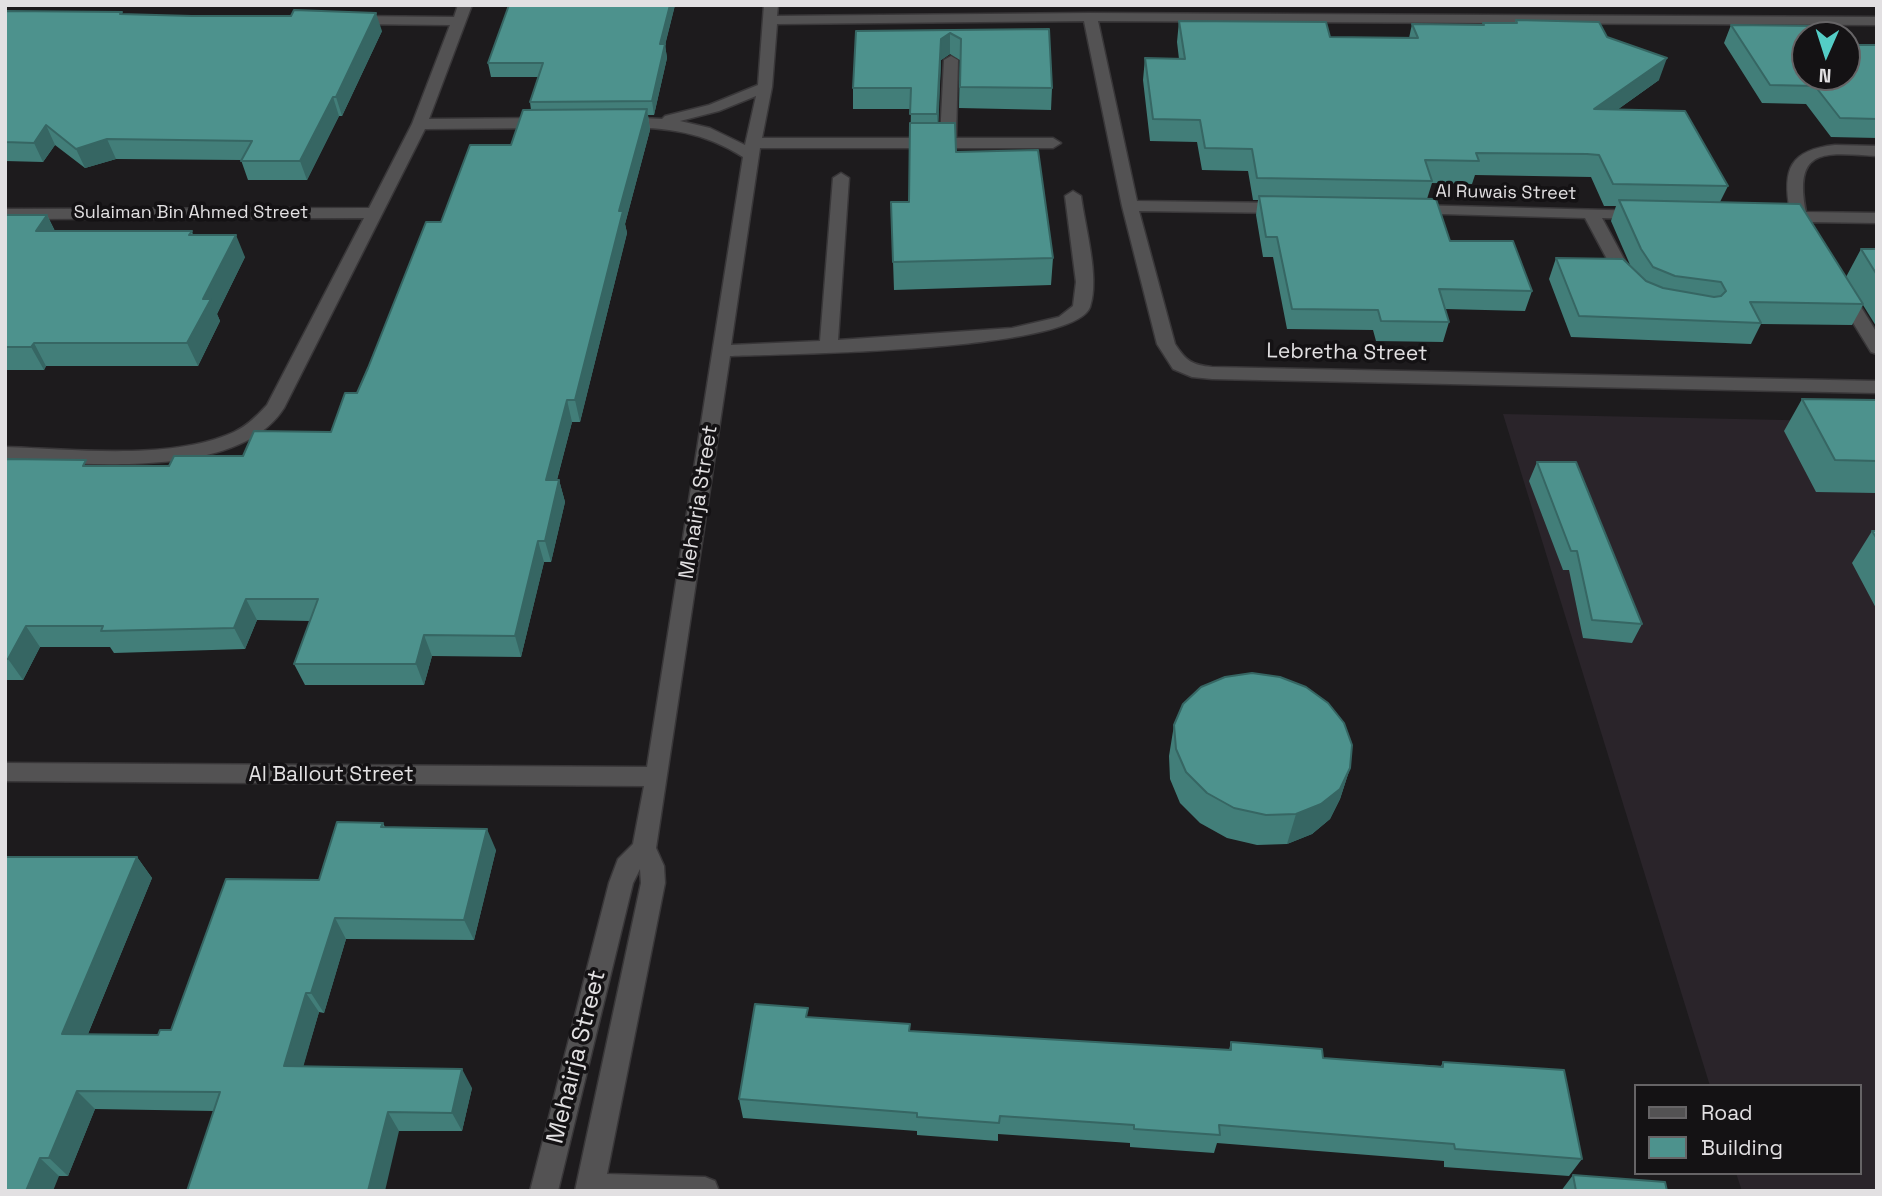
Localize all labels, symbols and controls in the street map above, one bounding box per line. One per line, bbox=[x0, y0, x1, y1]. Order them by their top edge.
north arrow bbox=[1791, 21, 1861, 91]
text: N bbox=[1818, 63, 1832, 88]
street label: Al Ruwais Street bbox=[1435, 181, 1577, 205]
street label: Sulaiman Bin Ahmed Street bbox=[74, 202, 308, 224]
street label: Lebretha Street bbox=[1266, 339, 1428, 367]
street label: Mehairja Street bbox=[674, 423, 724, 581]
street label: Al Ballout Street bbox=[248, 762, 414, 788]
street label: Mehairja Street bbox=[542, 967, 612, 1147]
legend bbox=[1633, 1084, 1861, 1175]
text: Road bbox=[1701, 1099, 1753, 1126]
text: Building bbox=[1701, 1134, 1783, 1161]

